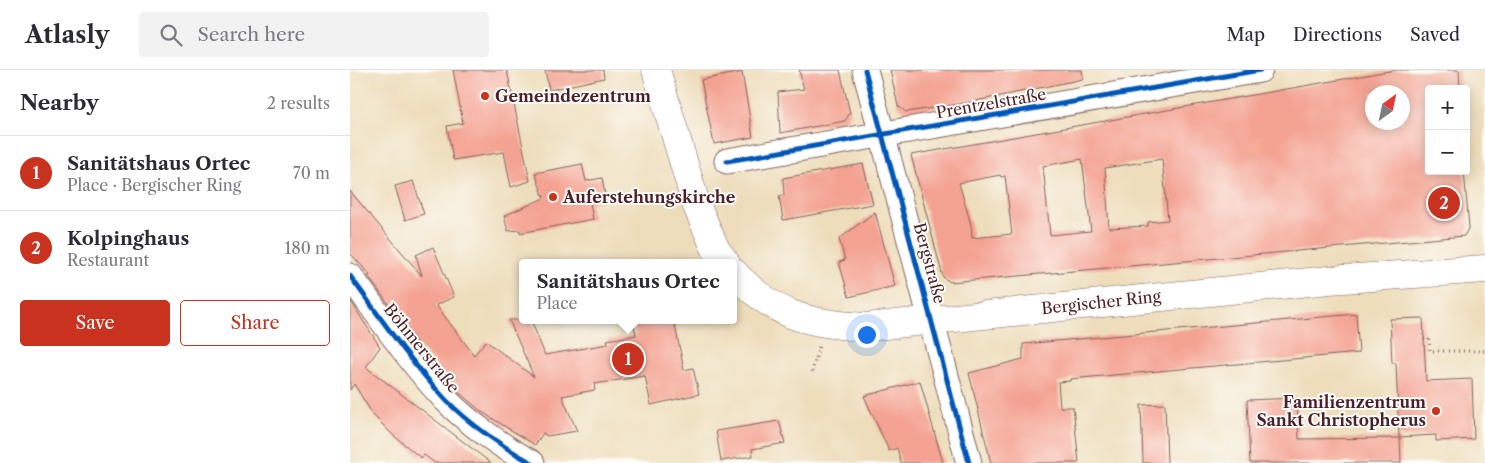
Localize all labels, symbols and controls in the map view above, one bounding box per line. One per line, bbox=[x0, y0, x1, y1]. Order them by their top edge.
search box bbox=[139, 12, 489, 57]
text: Atlasly bbox=[25, 20, 109, 49]
icon: search bbox=[157, 21, 185, 49]
text: Search here bbox=[197, 23, 305, 46]
text: Map bbox=[1226, 24, 1265, 46]
text: Directions bbox=[1293, 24, 1382, 46]
text: Saved bbox=[1410, 24, 1460, 46]
street label: Prentzelstraße bbox=[934, 83, 1048, 123]
north arrow bbox=[1365, 85, 1410, 130]
map controls bbox=[1425, 85, 1470, 175]
button: + bbox=[1425, 85, 1470, 130]
place label: Gemeindezentrum bbox=[495, 86, 651, 106]
text: Nearby bbox=[20, 90, 99, 115]
marker: Gemeindezentrum bbox=[479, 90, 491, 102]
text: 2 results bbox=[267, 93, 330, 113]
button: − bbox=[1425, 130, 1470, 175]
text: Sanitätshaus Ortec bbox=[67, 152, 250, 175]
text: 1 bbox=[32, 163, 40, 183]
text: 70 m bbox=[293, 163, 330, 183]
text: Place · Bergischer Ring bbox=[67, 175, 241, 195]
pin: 2 bbox=[1428, 184, 1460, 222]
place label: Auferstehungskirche bbox=[562, 187, 736, 207]
marker: Auferstehungskirche bbox=[547, 191, 559, 203]
street label: Bergstraße bbox=[910, 220, 950, 306]
text: Kolpinghaus bbox=[67, 227, 189, 250]
text: 2 bbox=[31, 238, 41, 258]
text: 180 m bbox=[284, 238, 330, 258]
text: Restaurant bbox=[67, 250, 149, 270]
popup bbox=[519, 259, 737, 324]
text: Sanitätshaus Ortec bbox=[536, 270, 720, 293]
street label: Bergischer Ring bbox=[1040, 286, 1162, 318]
text: Place bbox=[536, 293, 578, 313]
street label: Böhmerstraße bbox=[380, 299, 464, 397]
button: Save bbox=[20, 300, 170, 346]
button: Share bbox=[180, 300, 330, 346]
your location bbox=[854, 322, 880, 348]
pin: 1 bbox=[612, 340, 644, 378]
place label: Familienzentrum Sankt Christopherus bbox=[1256, 392, 1426, 430]
marker: Familienzentrum Sankt Christopherus bbox=[1430, 405, 1442, 417]

